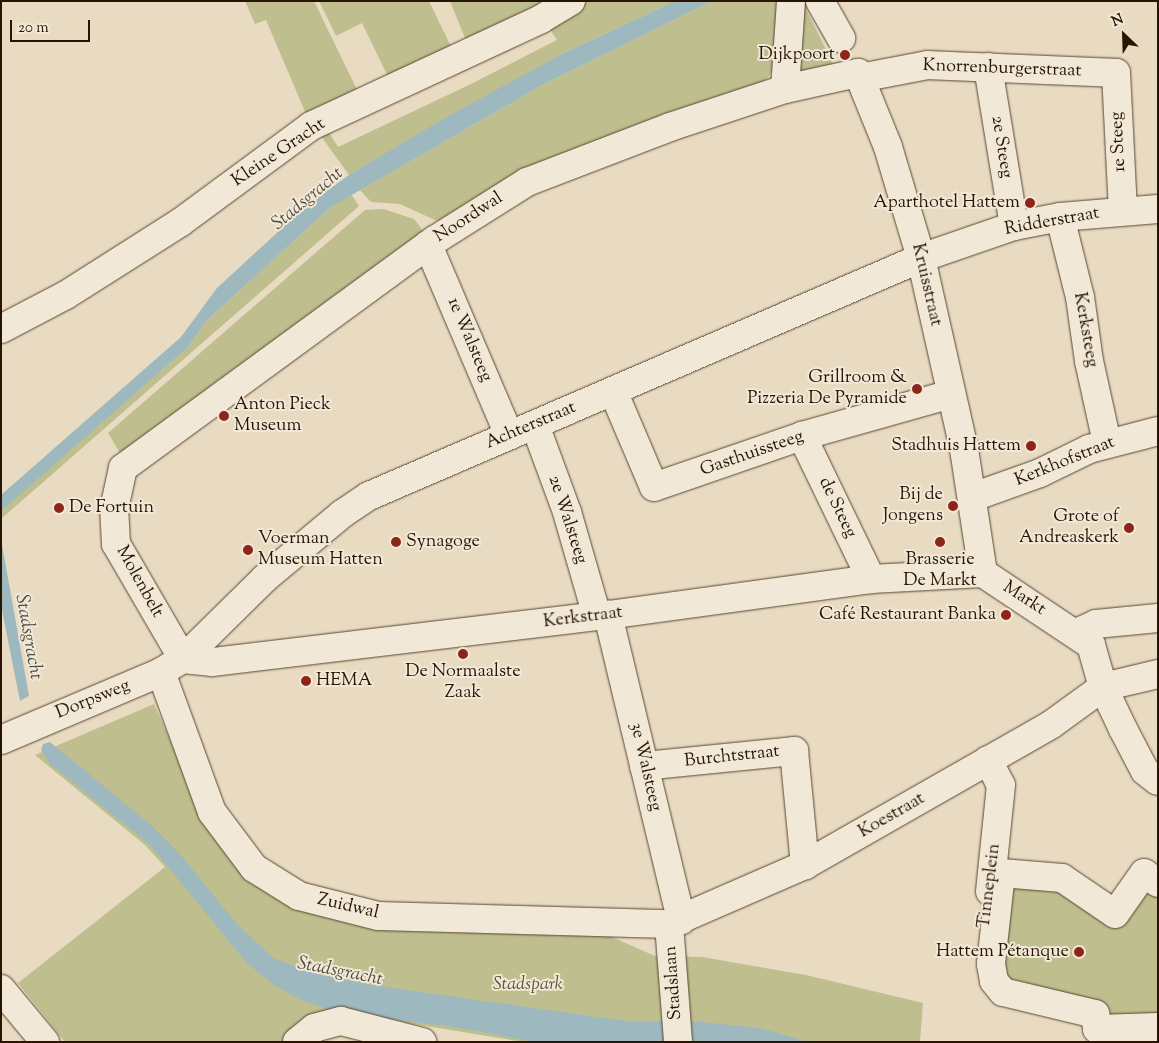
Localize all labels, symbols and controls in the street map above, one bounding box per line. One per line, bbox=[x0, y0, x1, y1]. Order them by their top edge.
scale bar bbox=[12, 10, 92, 42]
north arrow bbox=[1099, 10, 1149, 60]
text: N bbox=[1109, 10, 1127, 33]
text: 20 m bbox=[18, 18, 49, 39]
place label: Dijkpoort bbox=[758, 44, 835, 66]
marker: Dijkpoort bbox=[839, 49, 851, 61]
street label: Knorrenburgerstraat bbox=[922, 55, 1082, 83]
street label: 1e Steeg bbox=[1107, 111, 1131, 173]
street label: Kleine Gracht bbox=[228, 114, 330, 192]
street label: 2e Steeg bbox=[985, 114, 1017, 180]
water label: Stadsgracht bbox=[268, 163, 348, 235]
street label: Noordwal bbox=[431, 188, 507, 248]
place label: Aparthotel Hattem bbox=[873, 192, 1020, 214]
marker: Aparthotel Hattem bbox=[1024, 197, 1036, 209]
street label: Ridderstraat bbox=[1003, 203, 1101, 241]
street label: Kruisstraat bbox=[906, 241, 946, 329]
street label: Kerksteeg bbox=[1068, 291, 1102, 369]
street label: 1e Walsteeg bbox=[442, 295, 496, 385]
place label: Grillroom & Pizzeria De Pyramide bbox=[747, 368, 907, 410]
marker: Grillroom & Pizzeria De Pyramide bbox=[911, 383, 923, 395]
place label: Anton Pieck Museum bbox=[234, 395, 331, 438]
street label: Achterstraat bbox=[483, 397, 579, 455]
marker: Anton Pieck Museum bbox=[218, 410, 230, 422]
street label: Gasthuissteeg bbox=[697, 426, 807, 482]
street label: Kerkhofstraat bbox=[1012, 432, 1118, 492]
place label: Stadhuis Hattem bbox=[891, 435, 1021, 457]
marker: Stadhuis Hattem bbox=[1025, 440, 1037, 452]
street label: 2e Walsteeg bbox=[543, 473, 591, 567]
street label: de Steeg bbox=[813, 474, 861, 542]
place label: Bij de Jongens bbox=[883, 485, 943, 528]
place label: De Fortuin bbox=[69, 497, 154, 519]
marker: Bij de Jongens bbox=[947, 500, 959, 512]
marker: De Fortuin bbox=[53, 502, 65, 514]
place label: Grote of Andreaskerk bbox=[1019, 507, 1119, 550]
marker: Grote of Andreaskerk bbox=[1123, 522, 1135, 534]
place label: Voerman Museum Hatten bbox=[258, 529, 383, 572]
place label: Synagoge bbox=[406, 531, 480, 553]
marker: Synagoge bbox=[390, 536, 402, 548]
marker: Brasserie De Markt bbox=[934, 536, 946, 548]
street label: Molenbelt bbox=[110, 542, 168, 622]
marker: Voerman Museum Hatten bbox=[242, 544, 254, 556]
place label: Brasserie De Markt bbox=[903, 550, 977, 592]
street label: Markt bbox=[998, 577, 1050, 621]
water label: Stadsgracht bbox=[9, 592, 47, 682]
street label: Kerkstraat bbox=[542, 602, 624, 634]
place label: Café Restaurant Banka bbox=[819, 604, 996, 626]
marker: Café Restaurant Banka bbox=[1000, 609, 1012, 621]
marker: De Normaalste Zaak bbox=[457, 648, 469, 660]
place label: De Normaalste Zaak bbox=[405, 662, 521, 704]
place label: HEMA bbox=[316, 670, 372, 692]
street label: Dorpsweg bbox=[53, 675, 133, 725]
marker: HEMA bbox=[300, 675, 312, 687]
street label: 3e Walsteeg bbox=[624, 721, 666, 813]
street label: Burchtstraat bbox=[683, 741, 781, 773]
street label: Koestraat bbox=[855, 788, 929, 844]
street label: Tinneplein bbox=[974, 842, 1006, 930]
street label: Zuidwal bbox=[315, 889, 381, 925]
place label: Hattem Pétanque bbox=[936, 941, 1069, 963]
street label: Stadslaan bbox=[661, 945, 687, 1021]
marker: Hattem Pétanque bbox=[1073, 946, 1085, 958]
water label: Stadsgracht bbox=[295, 953, 385, 991]
park label: Stadspark bbox=[493, 974, 563, 996]

